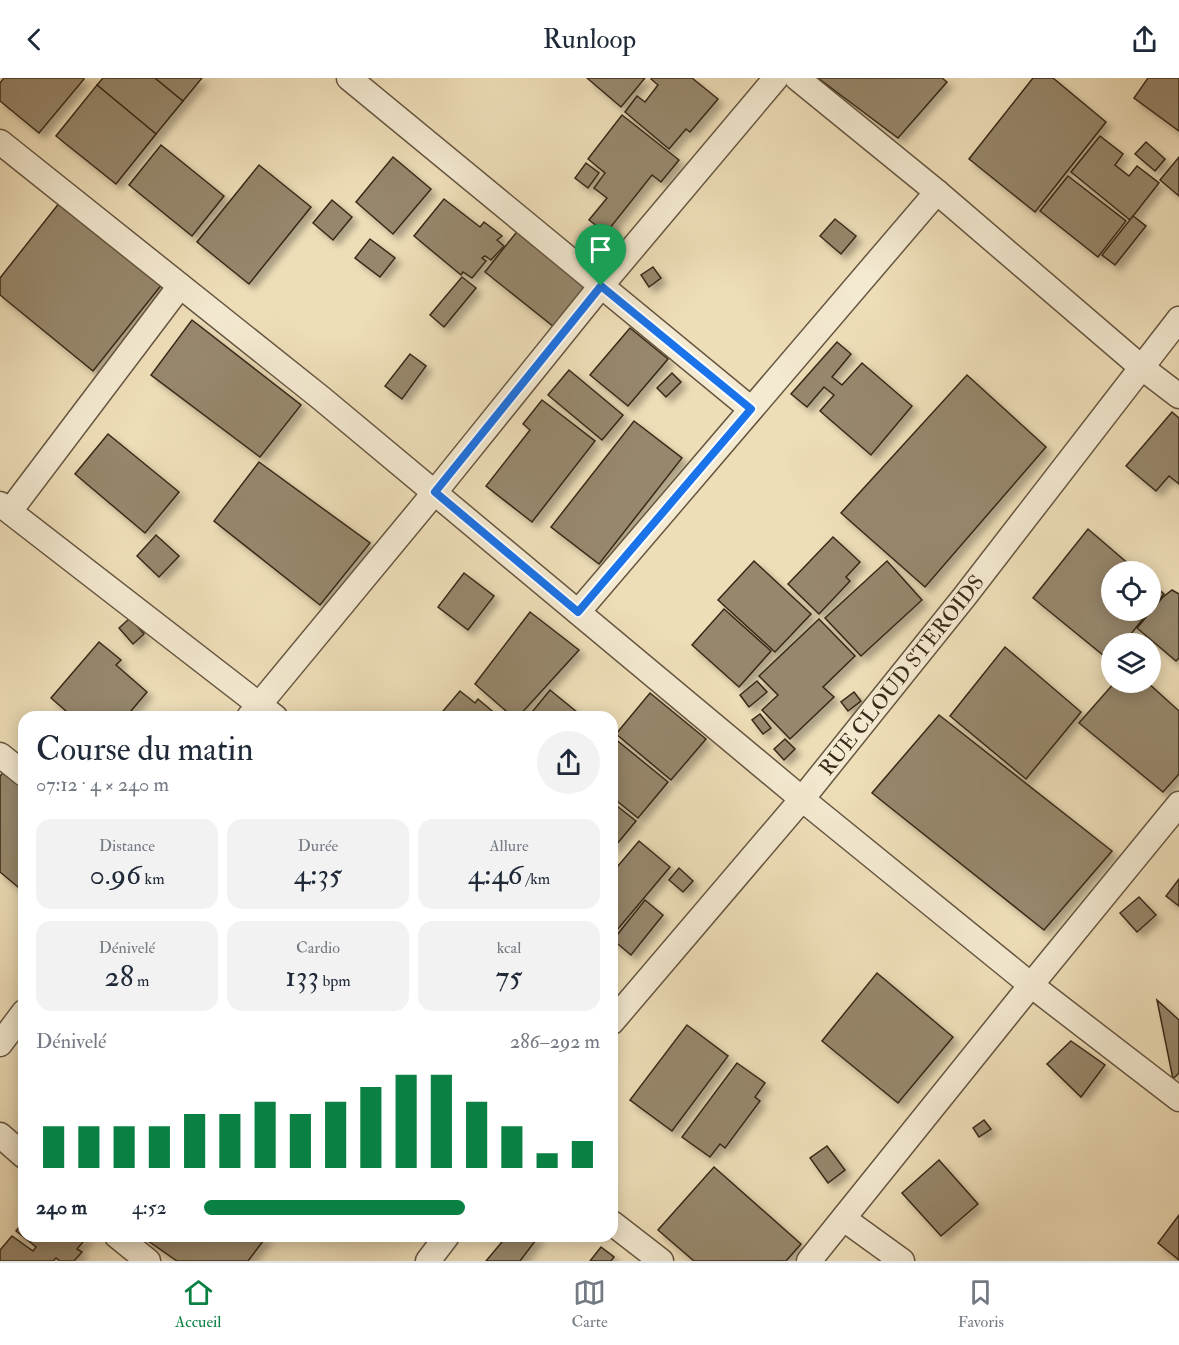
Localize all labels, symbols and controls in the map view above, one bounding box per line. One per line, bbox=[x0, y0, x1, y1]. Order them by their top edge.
icon: back bbox=[18, 23, 51, 56]
text: Runloop bbox=[543, 23, 636, 56]
icon: share bbox=[1128, 23, 1161, 56]
pin bbox=[575, 224, 626, 286]
icon: arrive bbox=[584, 233, 617, 266]
map controls bbox=[1101, 561, 1161, 693]
button: locate bbox=[1101, 561, 1161, 621]
street label: RUE CLOUD STEROIDS bbox=[813, 569, 990, 781]
button: layers bbox=[1101, 633, 1161, 693]
text: Course du matin bbox=[36, 729, 253, 770]
button: share bbox=[537, 731, 600, 794]
text: 07:12 · 4 × 240 m bbox=[36, 772, 169, 797]
text: Distance bbox=[99, 836, 155, 856]
text: Durée bbox=[298, 836, 338, 856]
text: Allure bbox=[489, 836, 529, 856]
text: 0.96 bbox=[89, 856, 141, 893]
text: 4:35 bbox=[294, 856, 342, 893]
text: 4:46 bbox=[468, 856, 523, 893]
text: km bbox=[141, 869, 165, 889]
text: /km bbox=[523, 869, 550, 889]
text: Dénivelé bbox=[99, 938, 155, 958]
text: Cardio bbox=[296, 938, 340, 958]
text: kcal bbox=[497, 938, 521, 958]
text: 28 bbox=[104, 958, 134, 995]
text: 133 bbox=[285, 958, 319, 995]
text: 75 bbox=[496, 958, 522, 995]
text: m bbox=[134, 971, 150, 991]
text: bpm bbox=[319, 971, 351, 991]
text: Dénivelé bbox=[36, 1029, 106, 1054]
text: 286–292 m bbox=[510, 1029, 600, 1054]
text: 240 m bbox=[36, 1195, 87, 1220]
text: 4:52 bbox=[132, 1195, 167, 1220]
tab: Accueil bbox=[175, 1276, 221, 1332]
tab: Carte bbox=[572, 1276, 608, 1332]
tab: Favoris bbox=[958, 1276, 1004, 1332]

